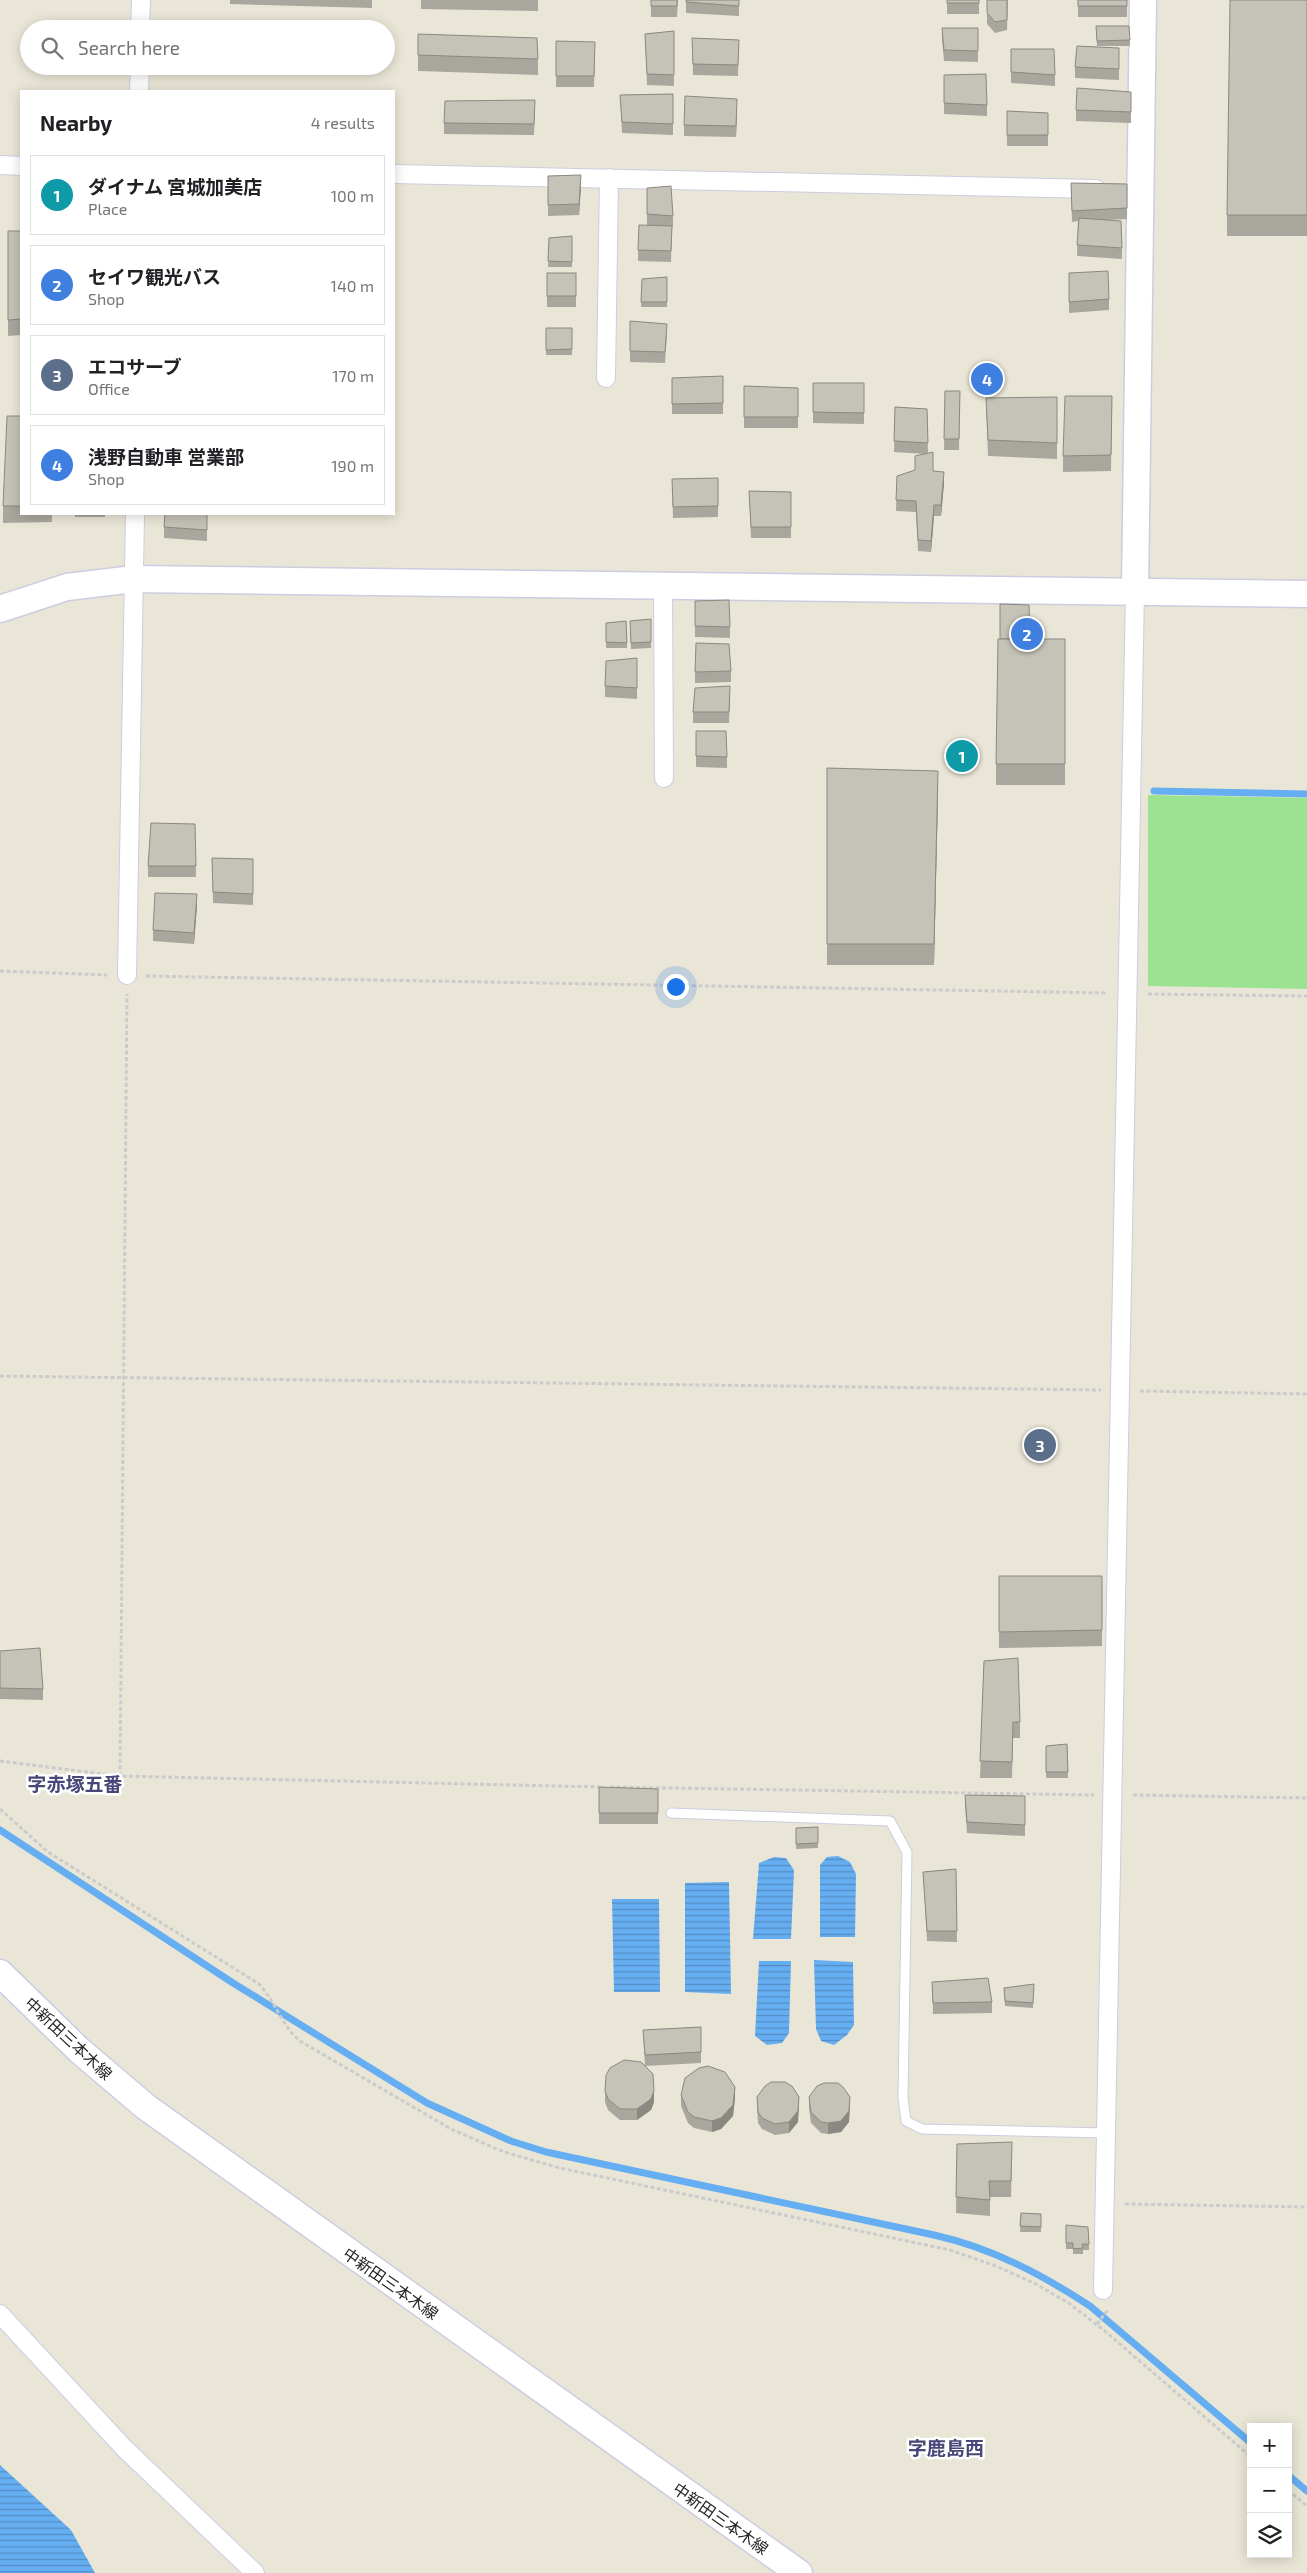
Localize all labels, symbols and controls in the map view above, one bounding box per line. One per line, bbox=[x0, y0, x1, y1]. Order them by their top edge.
search box bbox=[20, 20, 395, 75]
icon: search bbox=[38, 34, 66, 62]
text: Search here bbox=[78, 36, 180, 59]
text: Nearby bbox=[40, 110, 112, 135]
text: 4 results bbox=[311, 113, 375, 132]
text: ダイナム 宮城加美店 bbox=[88, 175, 262, 198]
text: 1 bbox=[54, 186, 60, 205]
text: 100 m bbox=[331, 186, 374, 205]
text: Place bbox=[88, 199, 127, 218]
text: セイワ観光バス bbox=[88, 265, 221, 288]
text: 2 bbox=[52, 276, 62, 295]
text: 140 m bbox=[331, 276, 374, 295]
text: Shop bbox=[88, 289, 125, 308]
text: エコサーブ bbox=[88, 355, 182, 378]
pin: 4 bbox=[971, 360, 1003, 398]
text: 3 bbox=[52, 366, 62, 385]
text: 170 m bbox=[332, 366, 374, 385]
text: Office bbox=[88, 379, 130, 398]
text: 浅野自動車 営業部 bbox=[88, 445, 244, 468]
text: 4 bbox=[52, 456, 62, 475]
text: 190 m bbox=[331, 456, 374, 475]
text: Shop bbox=[88, 469, 125, 488]
pin: 2 bbox=[1011, 615, 1043, 653]
pin: 1 bbox=[946, 737, 978, 775]
your location bbox=[663, 974, 689, 1000]
pin: 3 bbox=[1024, 1426, 1056, 1464]
district label: 字赤塚五番 bbox=[27, 1772, 123, 1795]
street label: 中新田三本木線 bbox=[22, 1993, 116, 2083]
street label: 中新田三本木線 bbox=[340, 2243, 442, 2323]
map controls bbox=[1247, 2423, 1292, 2558]
button: + bbox=[1247, 2423, 1292, 2468]
district label: 字鹿島西 bbox=[908, 2436, 984, 2459]
button: − bbox=[1247, 2468, 1292, 2513]
street label: 中新田三本木線 bbox=[670, 2478, 772, 2558]
button: layers bbox=[1247, 2513, 1292, 2558]

